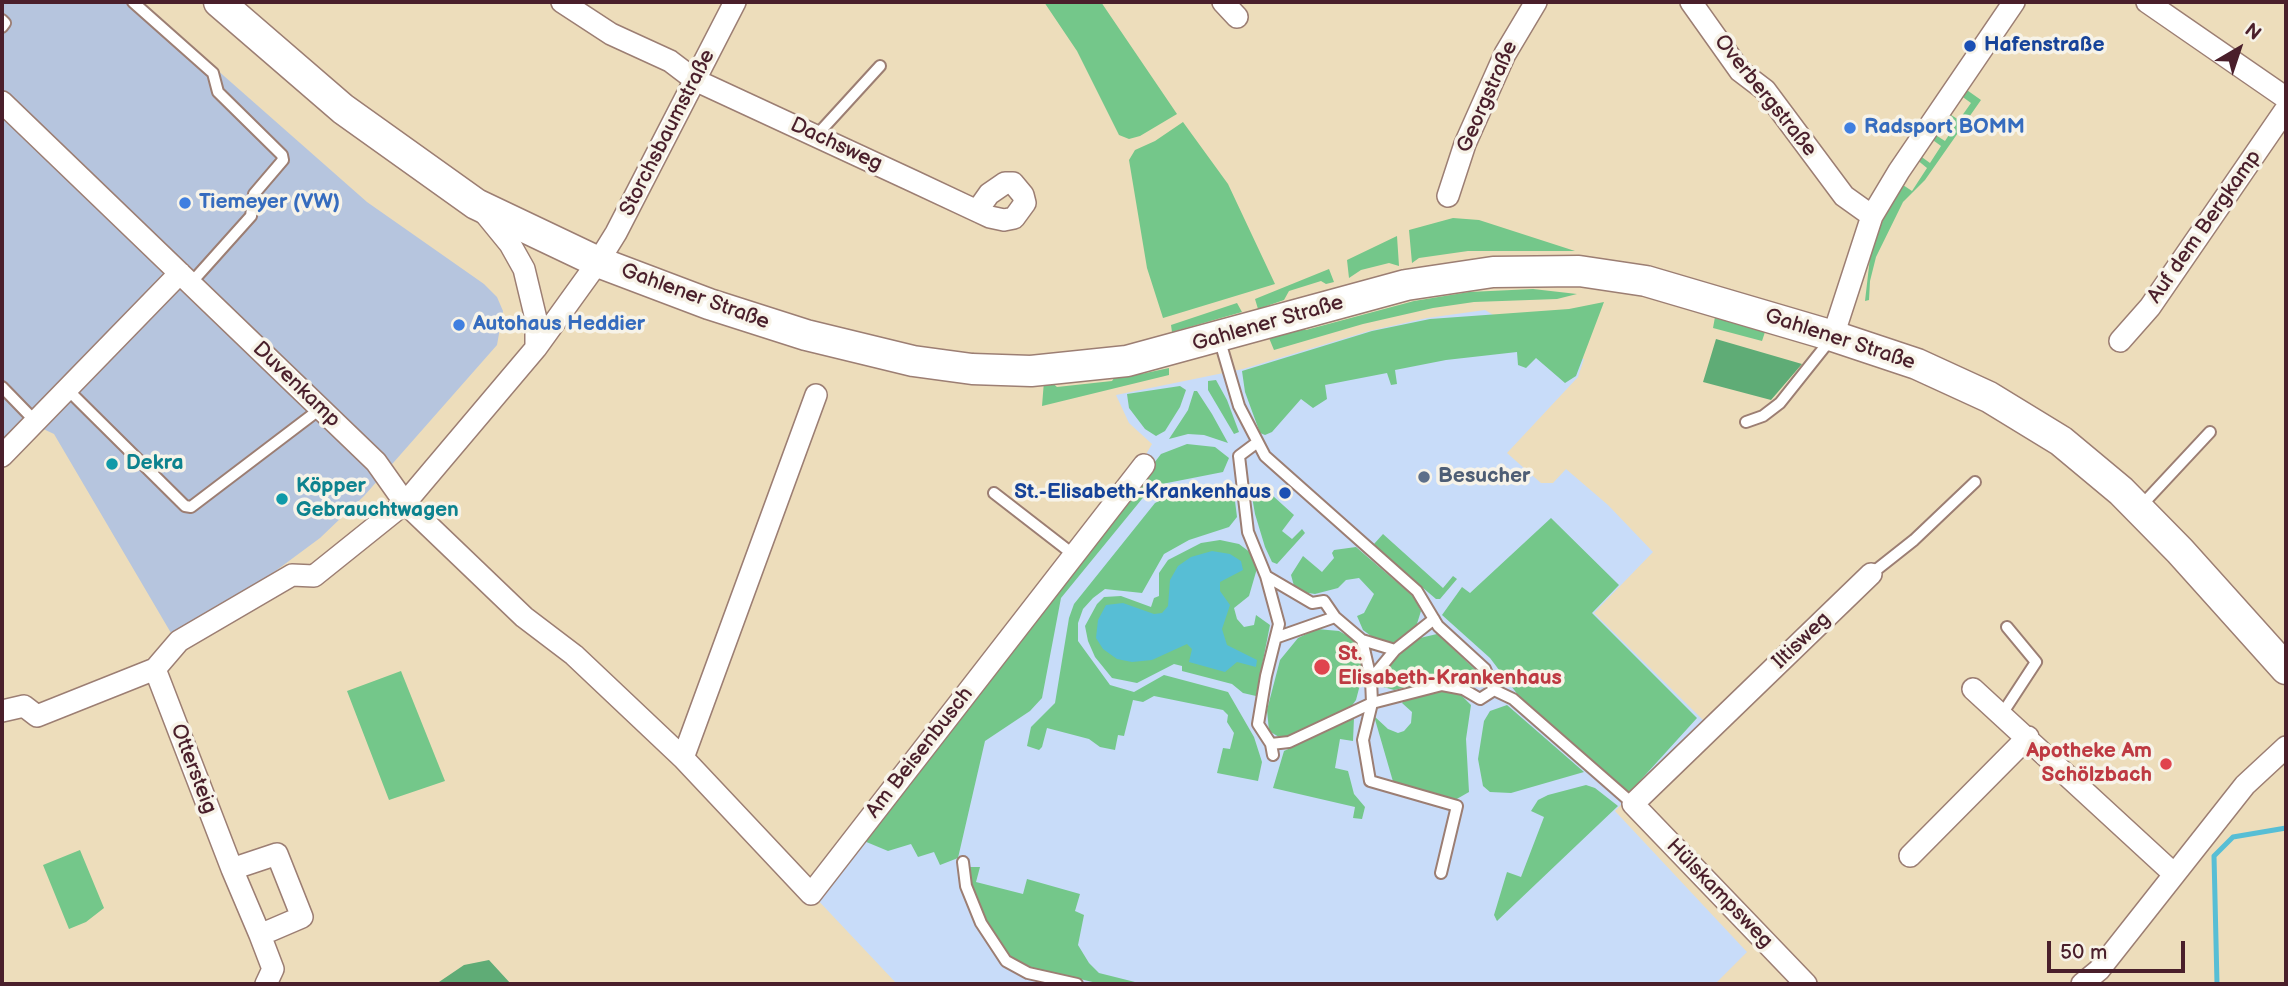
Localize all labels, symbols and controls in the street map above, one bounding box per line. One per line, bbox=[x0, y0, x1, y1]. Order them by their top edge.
north arrow bbox=[2204, 14, 2274, 84]
text: N bbox=[2240, 19, 2265, 46]
street label: Overbergstraße bbox=[1708, 30, 1822, 162]
place label: Hafenstraße bbox=[1984, 33, 2105, 59]
street label: Georgstraße bbox=[1452, 37, 1524, 157]
marker: Hafenstraße bbox=[1962, 38, 1978, 54]
street label: Storchsbaumstraße bbox=[615, 45, 721, 221]
street label: Dachsweg bbox=[786, 113, 886, 177]
place label: Radsport BOMM bbox=[1864, 115, 2025, 141]
marker: Radsport BOMM bbox=[1842, 120, 1858, 136]
street label: Auf dem Bergkamp bbox=[2143, 145, 2267, 309]
place label: Tiemeyer (VW) bbox=[199, 190, 340, 216]
marker: Tiemeyer (VW) bbox=[177, 195, 193, 211]
street label: Gahlener Straße bbox=[617, 258, 773, 336]
street label: Gahlener Straße bbox=[1189, 290, 1347, 358]
street label: Gahlener Straße bbox=[1762, 304, 1918, 376]
place label: Autohaus Heddier bbox=[473, 312, 645, 338]
marker: Autohaus Heddier bbox=[451, 317, 467, 333]
street label: Duvenkamp bbox=[247, 337, 345, 433]
place label: Dekra bbox=[126, 451, 184, 477]
marker: Dekra bbox=[104, 456, 120, 472]
place label: Besucher bbox=[1438, 464, 1530, 490]
marker: Besucher bbox=[1416, 469, 1432, 485]
place label: Köpper Gebrauchtwagen bbox=[296, 474, 459, 524]
place label: St.-Elisabeth-Krankenhaus bbox=[1014, 480, 1271, 506]
marker: St.-Elisabeth-Krankenhaus bbox=[1277, 485, 1293, 501]
marker: Köpper Gebrauchtwagen bbox=[274, 491, 290, 507]
street label: Iltisweg bbox=[1768, 607, 1836, 675]
place label: St. Elisabeth-Krankenhaus bbox=[1338, 642, 1562, 692]
marker: St. Elisabeth-Krankenhaus bbox=[1312, 657, 1332, 677]
street label: Am Beisenbusch bbox=[861, 683, 979, 823]
street label: Ottersteig bbox=[164, 721, 222, 817]
place label: Apotheke Am Schölzbach bbox=[2026, 739, 2152, 789]
marker: Apotheke Am Schölzbach bbox=[2158, 756, 2174, 772]
street label: Hülskampsweg bbox=[1660, 834, 1778, 954]
scale bar bbox=[2050, 926, 2188, 970]
text: 50 m bbox=[2060, 940, 2107, 965]

